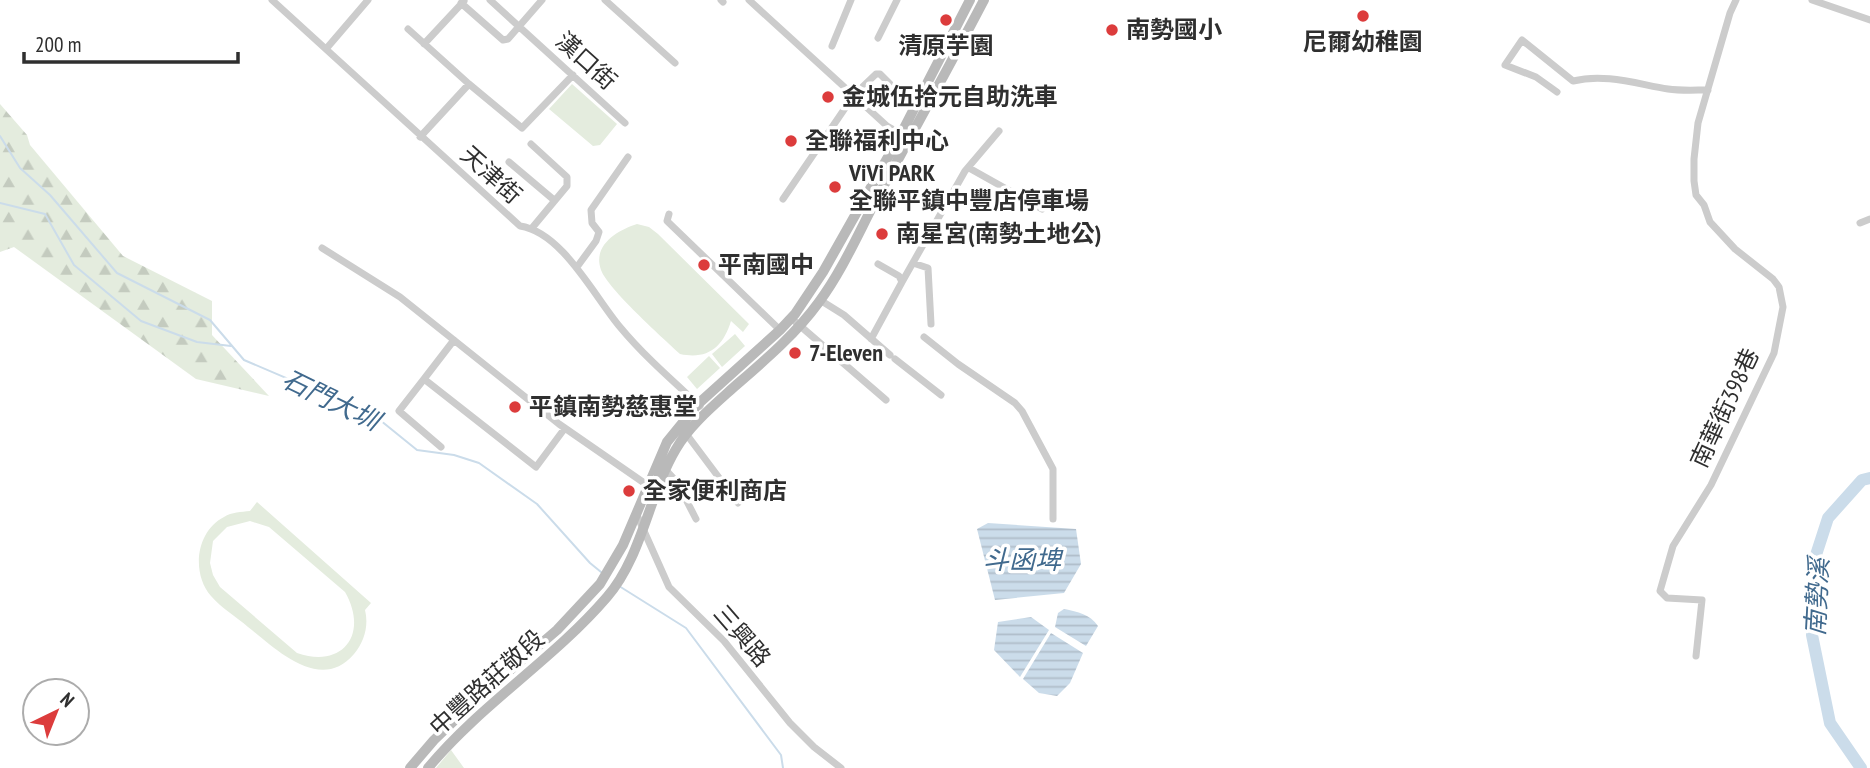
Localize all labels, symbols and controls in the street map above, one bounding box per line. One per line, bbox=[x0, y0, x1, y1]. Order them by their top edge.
marker: 尼爾幼稚園 bbox=[1355, 8, 1371, 24]
marker: 清原芋園 bbox=[938, 12, 954, 28]
place label: 南勢國小 bbox=[1126, 14, 1222, 45]
scale bar bbox=[24, 21, 238, 65]
marker: 南勢國小 bbox=[1104, 22, 1120, 38]
street label: 漢口街 bbox=[549, 25, 623, 96]
place label: 尼爾幼稚園 bbox=[1303, 26, 1423, 57]
place label: 清原芋園 bbox=[898, 30, 994, 61]
text: 200 m bbox=[35, 31, 81, 58]
place label: 金城伍拾元自助洗車 bbox=[842, 81, 1058, 112]
marker: 金城伍拾元自助洗車 bbox=[820, 89, 836, 105]
place label: 全聯福利中心 bbox=[805, 125, 949, 156]
marker: 全聯福利中心 bbox=[783, 133, 799, 149]
street label: 天津街 bbox=[454, 139, 528, 210]
place label: ViVi PARK 全聯平鎮中豐店停車場 bbox=[848, 157, 1089, 216]
marker: ViVi PARK 全聯平鎮中豐店停車場 bbox=[827, 179, 843, 195]
place label: 南星宮(南勢土地公) bbox=[896, 218, 1101, 249]
marker: 南星宮(南勢土地公) bbox=[874, 226, 890, 242]
place label: 平南國中 bbox=[718, 249, 814, 280]
marker: 平南國中 bbox=[696, 257, 712, 273]
place label: 7-Eleven bbox=[809, 337, 883, 368]
street label: 南華街398巷 bbox=[1683, 343, 1766, 473]
marker: 7-Eleven bbox=[787, 345, 803, 361]
water label: 石門大圳 bbox=[277, 362, 389, 439]
place label: 平鎮南勢慈惠堂 bbox=[529, 391, 697, 422]
marker: 平鎮南勢慈惠堂 bbox=[507, 399, 523, 415]
place label: 全家便利商店 bbox=[643, 475, 787, 506]
marker: 全家便利商店 bbox=[621, 483, 637, 499]
water label: 斗函埤 bbox=[983, 543, 1064, 576]
water label: 南勢溪 bbox=[1798, 553, 1835, 637]
street label: 三興路 bbox=[707, 598, 778, 673]
street label: 中豐路莊敬段 bbox=[423, 623, 551, 742]
north arrow bbox=[21, 677, 91, 747]
text: N bbox=[56, 687, 80, 712]

